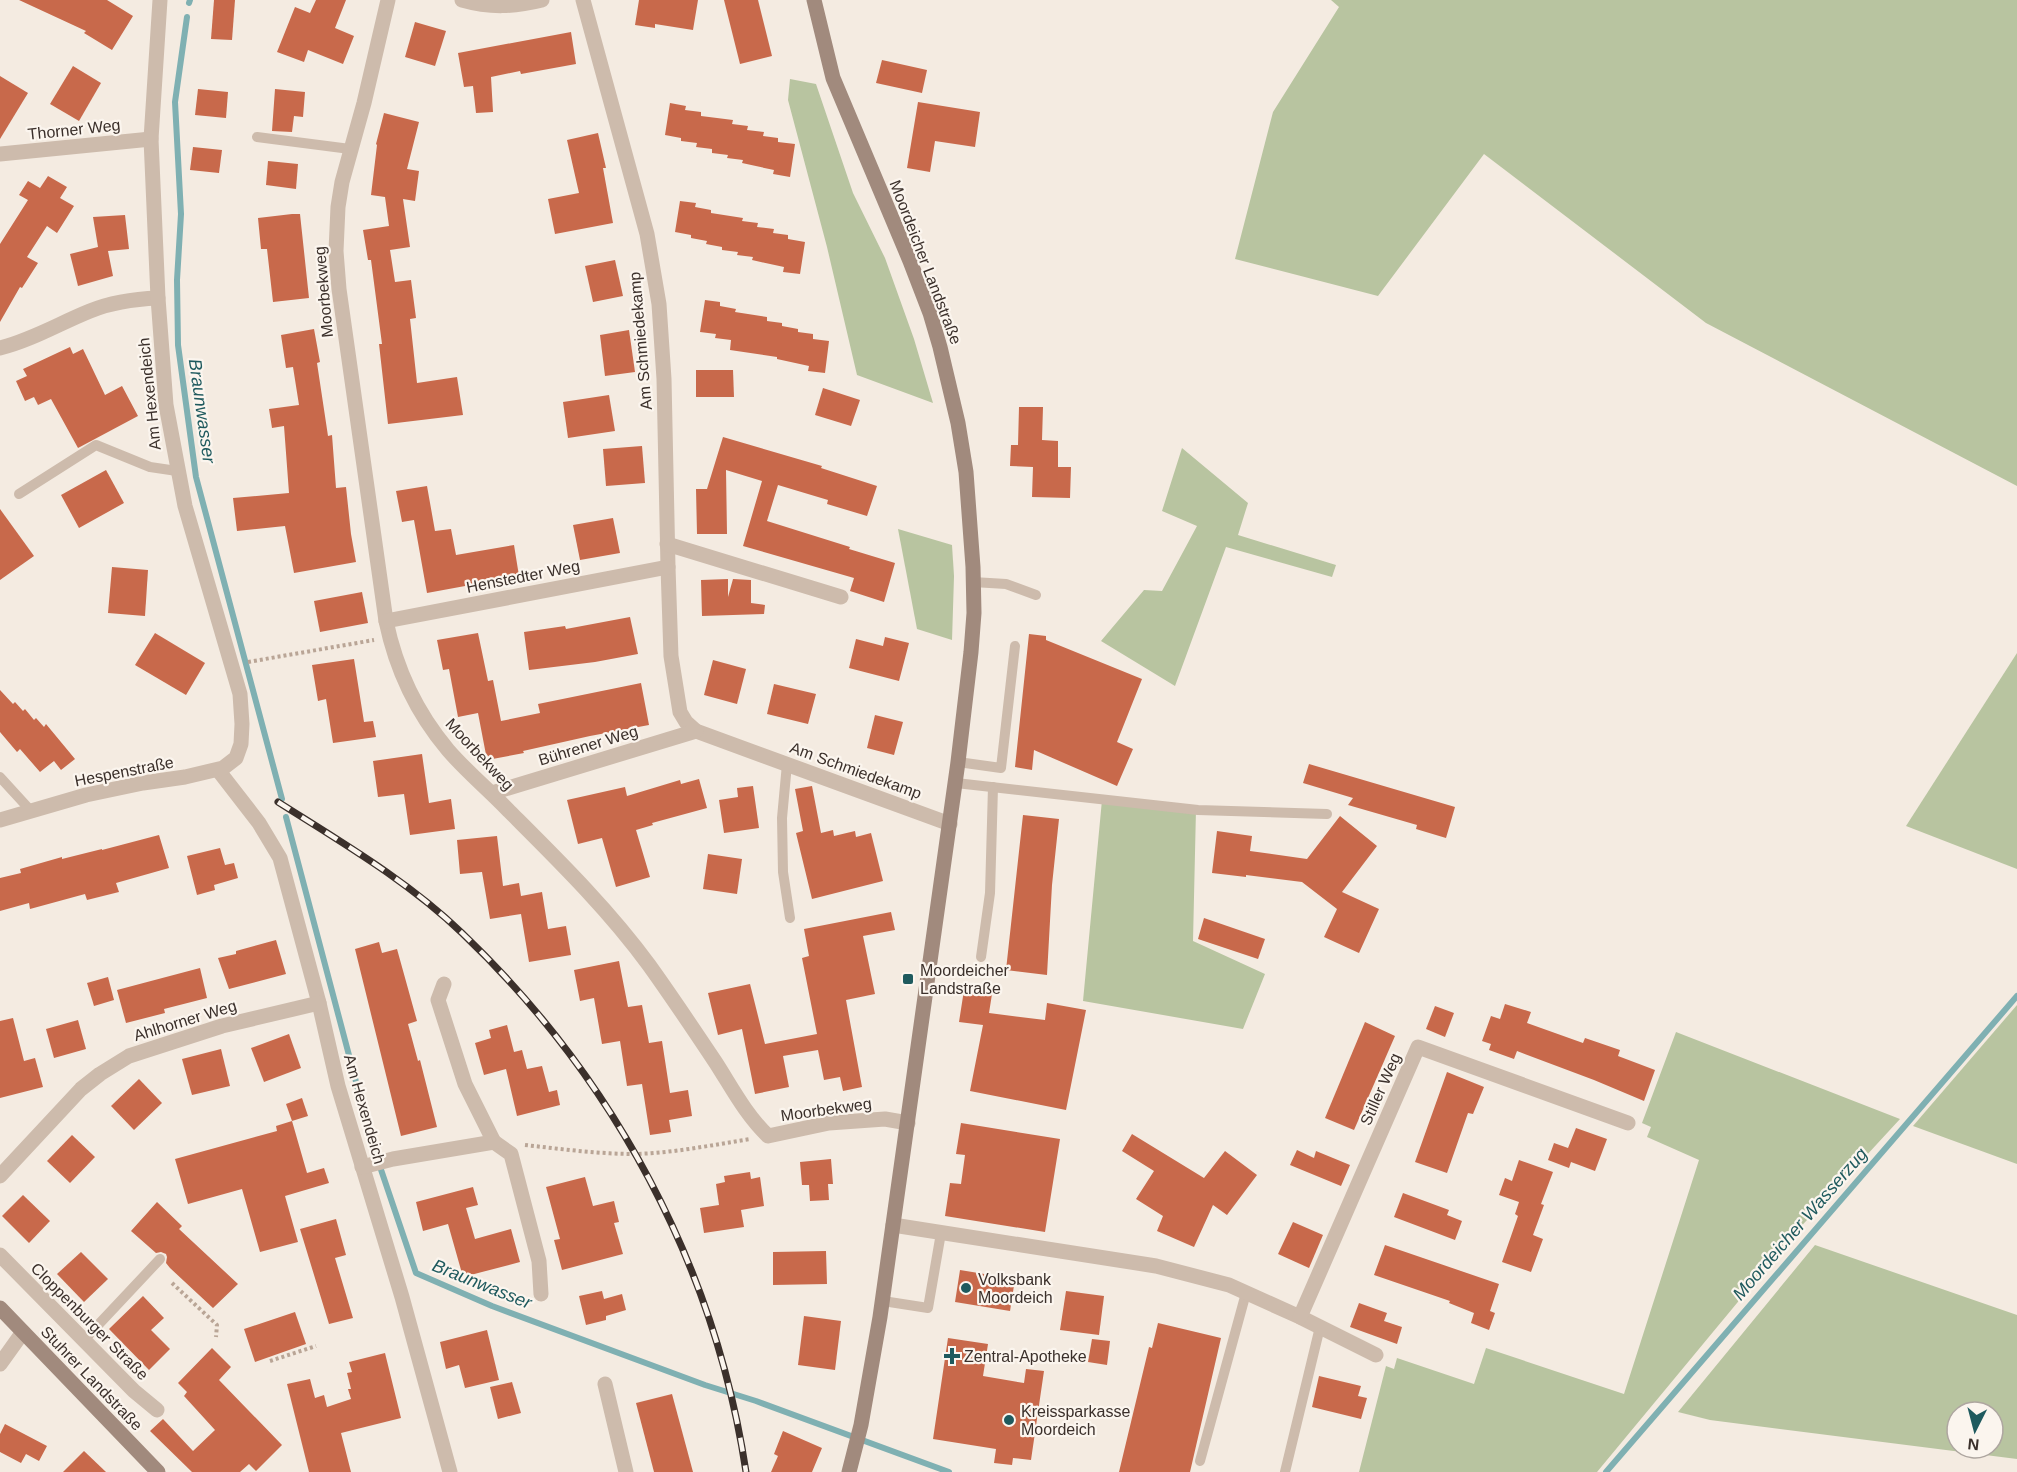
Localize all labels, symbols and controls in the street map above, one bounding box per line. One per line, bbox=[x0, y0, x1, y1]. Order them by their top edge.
street label: Thorner Weg bbox=[27, 116, 121, 143]
street label: Moordeicher Landstraße bbox=[886, 178, 965, 347]
street label: Moorbekweg bbox=[311, 246, 336, 338]
street label: Am Schmiedekamp bbox=[626, 271, 655, 411]
street label: Am Hexendeich bbox=[135, 337, 164, 451]
water label: Braunwasser bbox=[185, 358, 219, 465]
street label: Henstedter Weg bbox=[465, 557, 581, 596]
street label: Moorbekweg bbox=[442, 715, 517, 794]
street label: Bührener Weg bbox=[536, 722, 640, 769]
street label: Am Schmiedekamp bbox=[788, 739, 924, 802]
street label: Hespenstraße bbox=[73, 754, 175, 789]
place label: Moordeicher Landstraße bbox=[920, 962, 1010, 997]
marker: Moordeicher Landstraße bbox=[901, 972, 915, 986]
street label: Ahlhorner Weg bbox=[132, 997, 239, 1044]
street label: Stiller Weg bbox=[1357, 1051, 1404, 1128]
street label: Am Hexendeich bbox=[341, 1053, 388, 1166]
street label: Moorbekweg bbox=[780, 1095, 873, 1124]
water label: Moordeicher Wasserzug bbox=[1729, 1144, 1871, 1304]
water label: Braunwasser bbox=[430, 1255, 535, 1313]
street label: Cloppenburger Straße bbox=[28, 1259, 152, 1383]
place label: Volksbank Moordeich bbox=[978, 1271, 1053, 1306]
marker: Volksbank Moordeich bbox=[959, 1281, 973, 1295]
street label: Stuhrer Landstraße bbox=[38, 1323, 146, 1434]
place label: Zentral-Apotheke bbox=[964, 1348, 1087, 1365]
marker: Zentral-Apotheke bbox=[945, 1349, 959, 1363]
north arrow bbox=[1945, 1400, 2005, 1460]
place label: Kreissparkasse Moordeich bbox=[1021, 1403, 1130, 1438]
marker: Kreissparkasse Moordeich bbox=[1002, 1413, 1016, 1427]
text: N bbox=[1967, 1435, 1980, 1453]

